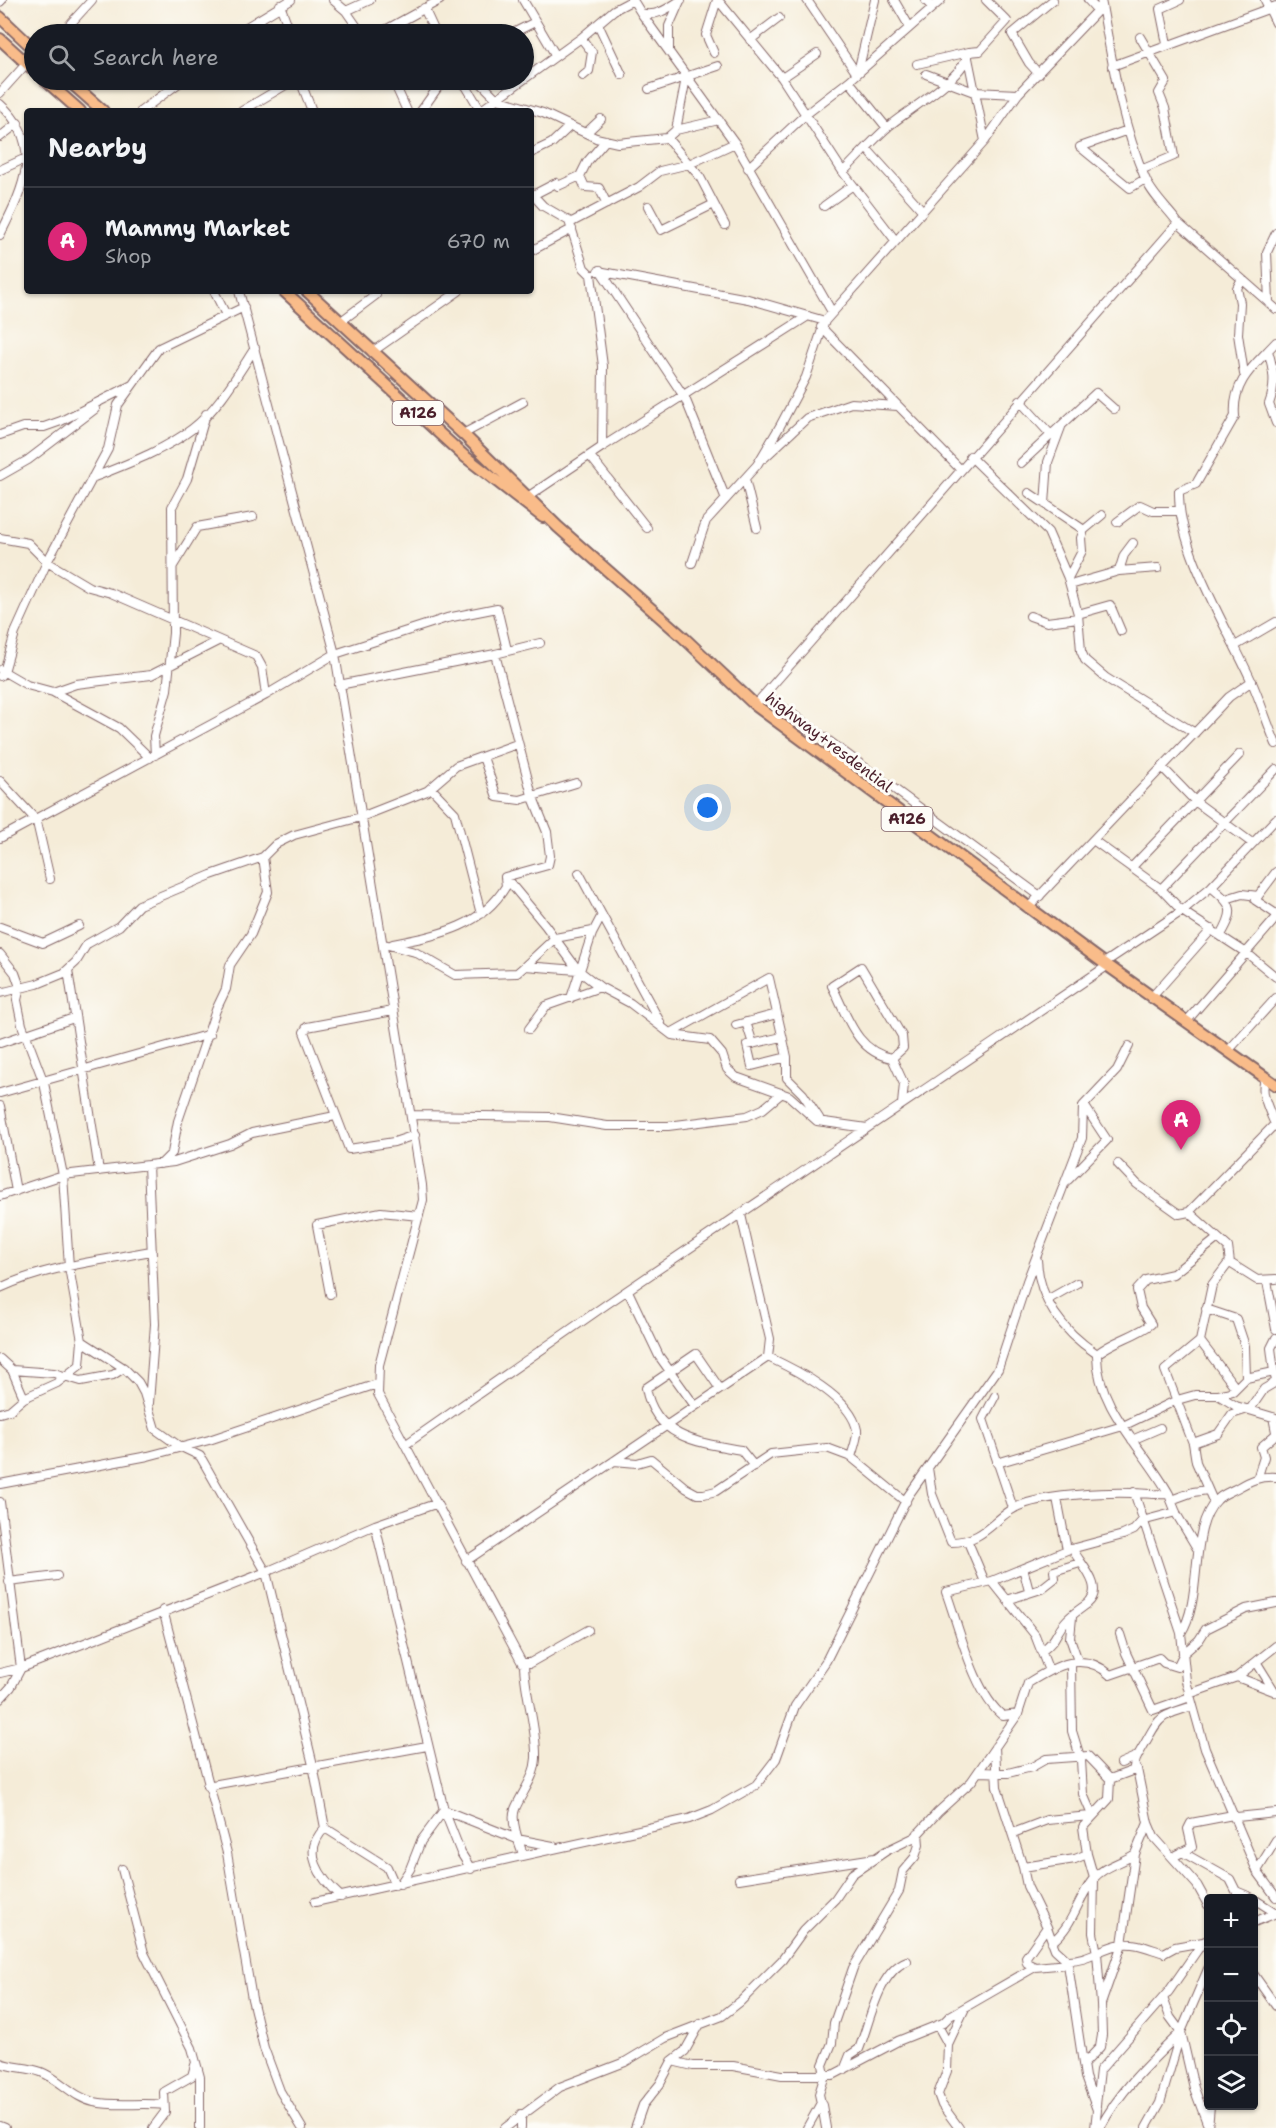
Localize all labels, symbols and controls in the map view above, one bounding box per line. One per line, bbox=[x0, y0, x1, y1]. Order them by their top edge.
search box bbox=[24, 24, 534, 90]
icon: search bbox=[45, 41, 78, 74]
text: Search here bbox=[93, 43, 219, 72]
text: Nearby bbox=[48, 130, 147, 165]
text: Mammy Market bbox=[105, 214, 290, 243]
text: A bbox=[60, 228, 75, 254]
text: 670 m bbox=[447, 228, 510, 254]
text: Shop bbox=[105, 243, 152, 269]
road number: A126 bbox=[392, 401, 444, 425]
street label: highway+resdential bbox=[761, 687, 897, 797]
your location bbox=[693, 793, 722, 822]
road number: A126 bbox=[882, 807, 932, 831]
pin: A bbox=[1162, 1100, 1200, 1150]
map controls bbox=[1204, 1894, 1258, 2110]
button: + bbox=[1204, 1894, 1258, 1948]
button: − bbox=[1204, 1948, 1258, 2002]
button: locate bbox=[1204, 2002, 1258, 2056]
button: layers bbox=[1204, 2056, 1258, 2110]

